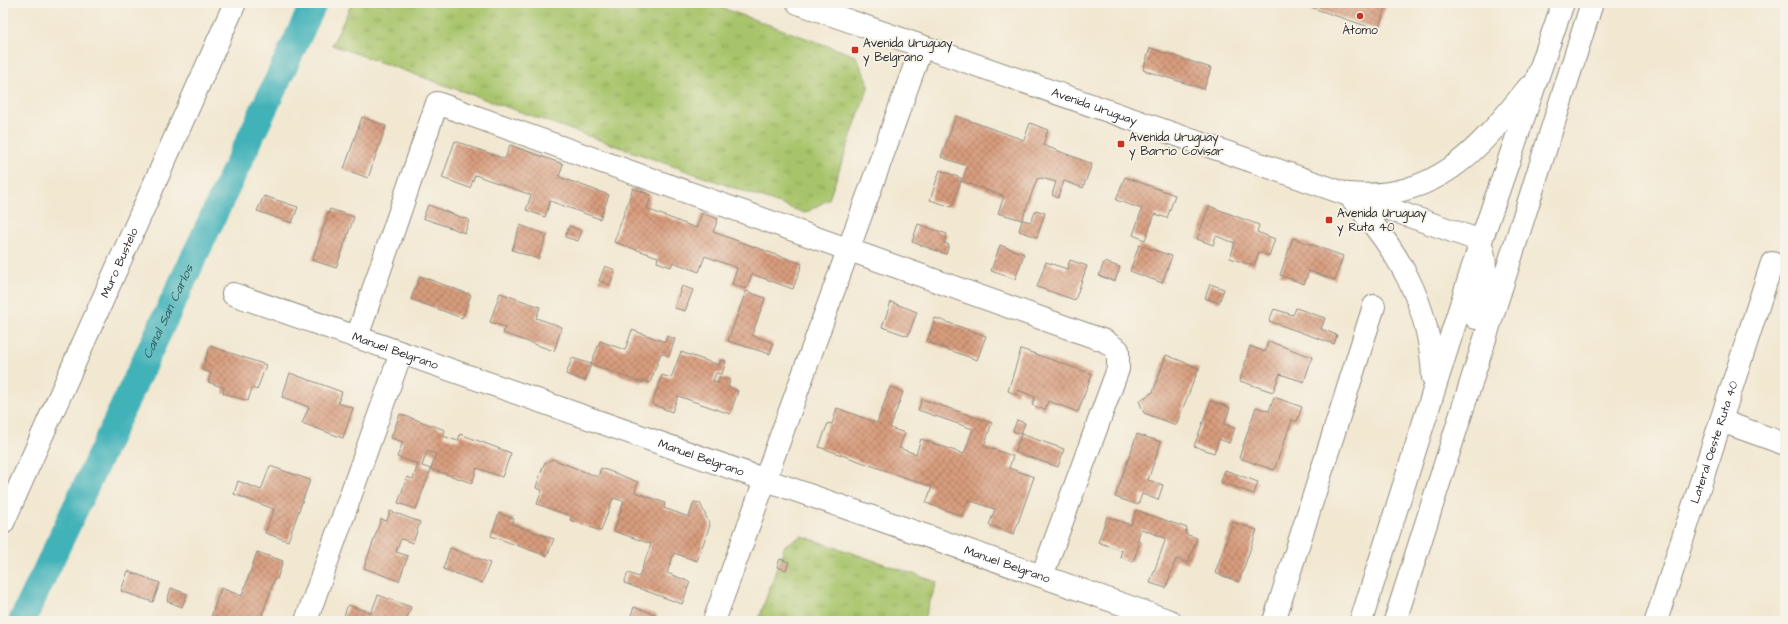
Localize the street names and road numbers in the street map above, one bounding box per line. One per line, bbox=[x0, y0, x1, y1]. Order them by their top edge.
street label: Avenida Uruguay bbox=[1049, 84, 1140, 130]
street label: Muro Bustelo bbox=[96, 225, 142, 300]
street label: Manuel Belgrano bbox=[350, 328, 441, 374]
street label: Lateral Oeste Ruta 40 bbox=[1686, 378, 1742, 506]
street label: Manuel Belgrano bbox=[656, 435, 747, 480]
street label: Manuel Belgrano bbox=[962, 541, 1053, 587]

